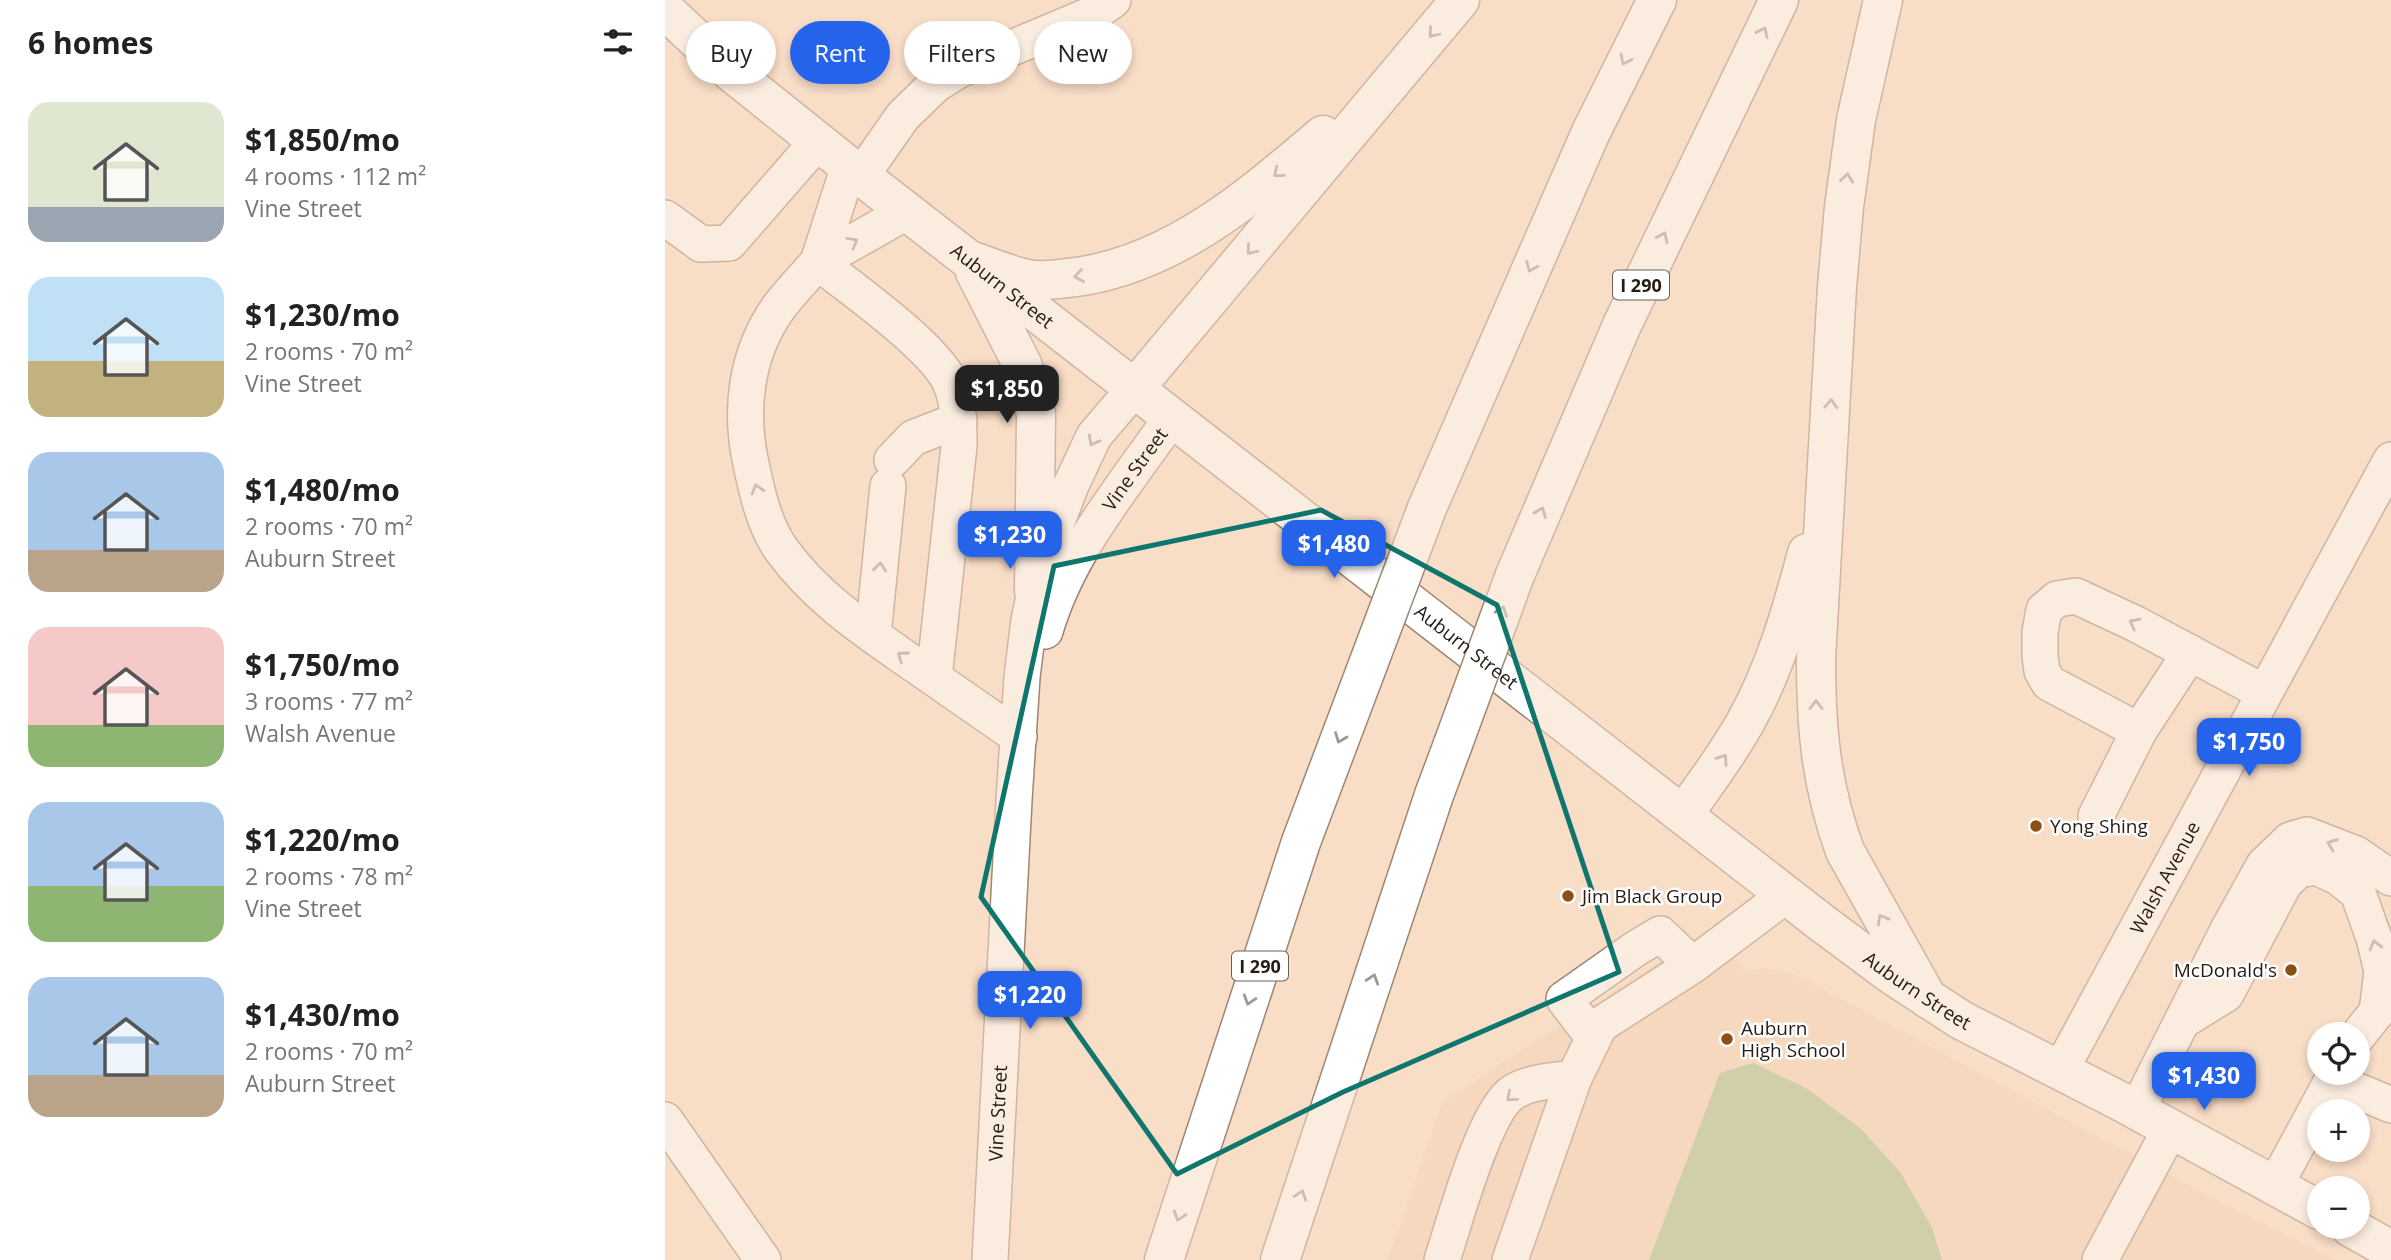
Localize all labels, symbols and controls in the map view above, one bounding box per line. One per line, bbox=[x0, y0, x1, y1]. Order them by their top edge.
chip: Buy bbox=[686, 21, 776, 84]
chip: Rent bbox=[790, 21, 890, 84]
chip: Filters bbox=[904, 21, 1020, 84]
chip: New bbox=[1034, 21, 1132, 84]
text: 6 homes bbox=[28, 22, 153, 63]
icon: filters bbox=[599, 23, 637, 61]
one-way arrow bbox=[1428, 25, 1441, 38]
one-way arrow bbox=[1754, 27, 1768, 39]
one-way arrow bbox=[1620, 53, 1634, 65]
text: $1,850/mo bbox=[245, 119, 400, 160]
icon: home bbox=[84, 130, 168, 214]
text: 4 rooms · 112 m² bbox=[245, 160, 426, 192]
one-way arrow bbox=[1273, 165, 1285, 178]
one-way arrow bbox=[1840, 172, 1855, 183]
text: Vine Street bbox=[245, 192, 362, 224]
one-way arrow bbox=[1655, 232, 1669, 244]
one-way arrow bbox=[846, 237, 858, 250]
street label: Auburn Street bbox=[945, 237, 1060, 334]
one-way arrow bbox=[1247, 241, 1259, 254]
one-way arrow bbox=[1525, 260, 1539, 272]
one-way arrow bbox=[1073, 268, 1085, 283]
road number: I 290 bbox=[1613, 270, 1669, 300]
text: $1,230/mo bbox=[245, 294, 400, 335]
icon: home bbox=[84, 305, 168, 389]
text: 2 rooms · 70 m² bbox=[245, 335, 413, 367]
pin: $1,850 bbox=[950, 366, 1064, 425]
text: Vine Street bbox=[245, 367, 362, 399]
text: $1,850 bbox=[971, 372, 1043, 404]
one-way arrow bbox=[1823, 399, 1838, 410]
street label: Vine Street bbox=[1096, 422, 1174, 516]
one-way arrow bbox=[1088, 434, 1101, 447]
text: $1,480/mo bbox=[245, 469, 400, 510]
icon: home bbox=[84, 480, 168, 564]
one-way arrow bbox=[751, 483, 766, 495]
one-way arrow bbox=[1532, 507, 1546, 519]
text: 2 rooms · 70 m² bbox=[245, 510, 413, 542]
pin: $1,230 bbox=[953, 512, 1067, 571]
text: $1,230 bbox=[974, 518, 1046, 550]
pin: $1,480 bbox=[1277, 520, 1391, 580]
text: $1,480 bbox=[1298, 527, 1370, 559]
text: Auburn Street bbox=[245, 542, 396, 574]
one-way arrow bbox=[872, 561, 887, 573]
street label: Auburn Street bbox=[1409, 598, 1524, 695]
one-way arrow bbox=[1494, 605, 1508, 617]
one-way arrow bbox=[2128, 618, 2141, 632]
text: $1,750/mo bbox=[245, 644, 400, 685]
one-way arrow bbox=[897, 652, 910, 664]
icon: home bbox=[84, 655, 168, 739]
text: 3 rooms · 77 m² bbox=[245, 685, 413, 717]
one-way arrow bbox=[1808, 699, 1824, 710]
text: Walsh Avenue bbox=[245, 717, 396, 749]
pin: $1,750 bbox=[2192, 718, 2306, 778]
text: $1,750 bbox=[2213, 725, 2285, 757]
one-way arrow bbox=[1334, 732, 1348, 744]
one-way arrow bbox=[1715, 754, 1727, 767]
place label: Yong Shing bbox=[2050, 813, 2148, 839]
street label: Walsh Avenue bbox=[2124, 817, 2206, 939]
marker: Yong Shing bbox=[2028, 818, 2044, 834]
text: $1,220/mo bbox=[245, 819, 400, 860]
icon: home bbox=[84, 830, 168, 914]
one-way arrow bbox=[2327, 839, 2339, 853]
text: 2 rooms · 78 m² bbox=[245, 860, 413, 892]
place label: Jim Black Group bbox=[1580, 883, 1722, 909]
marker: Jim Black Group bbox=[1560, 888, 1576, 904]
text: Vine Street bbox=[245, 892, 362, 924]
one-way arrow bbox=[1877, 914, 1890, 927]
one-way arrow bbox=[2369, 939, 2384, 951]
street label: Auburn Street bbox=[1858, 945, 1975, 1036]
road number: I 290 bbox=[1232, 951, 1288, 981]
place label: McDonald's bbox=[2174, 957, 2277, 983]
marker: McDonald's bbox=[2283, 962, 2299, 978]
pin: $1,220 bbox=[973, 972, 1087, 1031]
one-way arrow bbox=[1365, 974, 1379, 986]
text: $1,220 bbox=[994, 978, 1066, 1010]
one-way arrow bbox=[1243, 993, 1258, 1005]
text: $1,430/mo bbox=[245, 994, 400, 1035]
icon: home bbox=[84, 1005, 168, 1089]
place label: Auburn High School bbox=[1741, 1015, 1846, 1063]
map controls bbox=[2307, 1022, 2370, 1239]
button: locate bbox=[2307, 1022, 2370, 1085]
marker: Auburn High School bbox=[1719, 1031, 1735, 1047]
text: 2 rooms · 70 m² bbox=[245, 1035, 413, 1067]
pin: $1,430 bbox=[2147, 1052, 2261, 1112]
text: $1,430 bbox=[2168, 1059, 2240, 1091]
street label: Vine Street bbox=[982, 1064, 1013, 1162]
text: Auburn Street bbox=[245, 1067, 396, 1099]
one-way arrow bbox=[1506, 1089, 1519, 1102]
button: + bbox=[2307, 1099, 2370, 1162]
button: − bbox=[2307, 1176, 2370, 1239]
one-way arrow bbox=[1293, 1190, 1308, 1202]
one-way arrow bbox=[1173, 1209, 1187, 1222]

